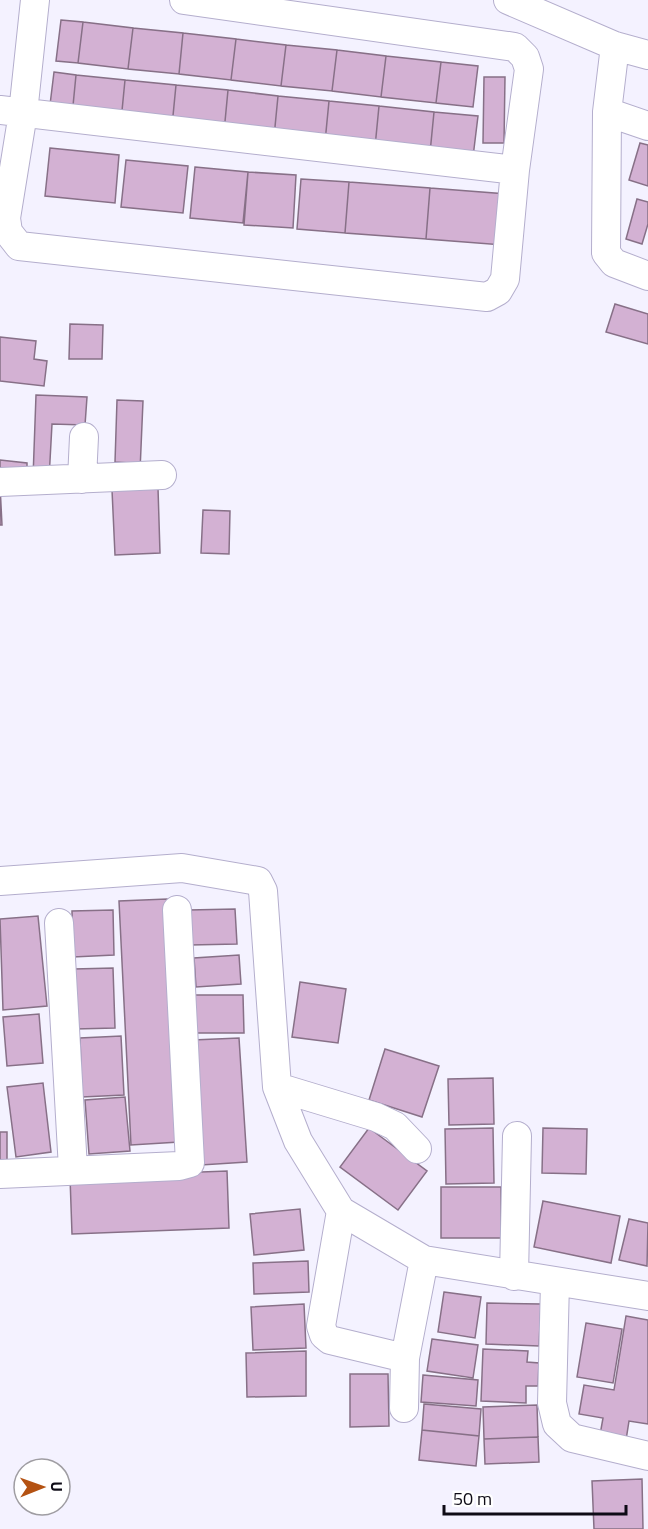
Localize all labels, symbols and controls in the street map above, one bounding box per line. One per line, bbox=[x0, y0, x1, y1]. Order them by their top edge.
north arrow bbox=[12, 1457, 72, 1517]
scale bar bbox=[444, 1478, 626, 1516]
text: U bbox=[45, 1481, 69, 1492]
text: 50 m bbox=[453, 1485, 492, 1512]

